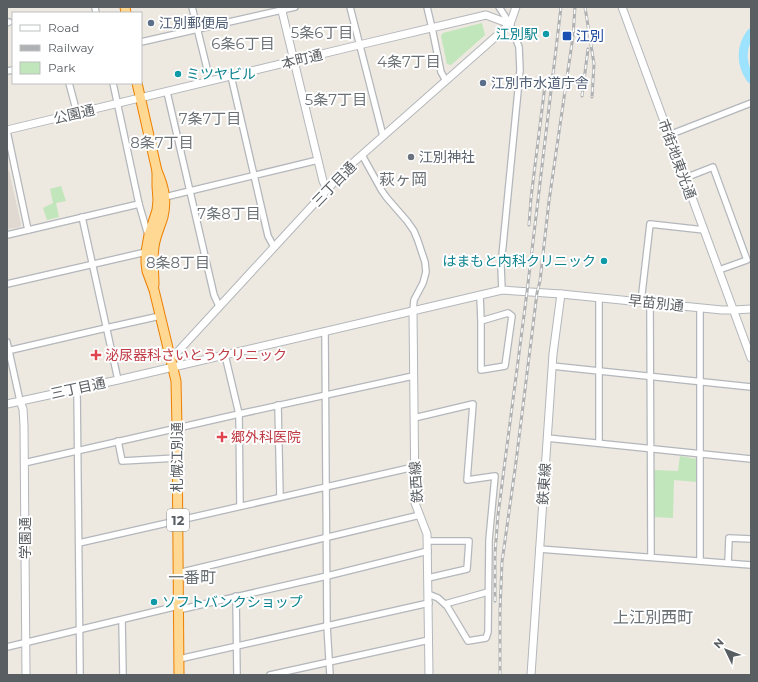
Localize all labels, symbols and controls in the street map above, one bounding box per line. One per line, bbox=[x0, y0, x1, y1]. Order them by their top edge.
legend bbox=[12, 12, 142, 84]
place label: 江別郵便局 bbox=[159, 14, 229, 32]
marker: 江別郵便局 bbox=[146, 18, 156, 28]
text: Road bbox=[48, 20, 79, 35]
district label: 5条6丁目 bbox=[291, 23, 353, 42]
place label: 江別駅 bbox=[496, 25, 538, 43]
place label: 江別 bbox=[576, 27, 604, 45]
marker: 江別駅 bbox=[541, 29, 551, 39]
marker: 江別 bbox=[561, 30, 573, 42]
district label: 6条6丁目 bbox=[211, 34, 275, 53]
text: Railway bbox=[48, 40, 94, 55]
street label: 本町通 bbox=[279, 45, 325, 73]
district label: 4条7丁目 bbox=[377, 52, 441, 71]
text: Park bbox=[48, 60, 76, 75]
place label: ミツヤビル bbox=[186, 65, 256, 83]
marker: ミツヤビル bbox=[173, 69, 183, 79]
place label: 江別市水道庁舎 bbox=[491, 74, 589, 92]
marker: 江別市水道庁舎 bbox=[478, 78, 488, 88]
district label: 5条7丁目 bbox=[305, 90, 367, 109]
street label: 公園通 bbox=[52, 101, 96, 127]
district label: 7条7丁目 bbox=[179, 109, 241, 128]
street label: 市街地東光通 bbox=[654, 116, 700, 202]
district label: 8条7丁目 bbox=[130, 133, 194, 152]
place label: 江別神社 bbox=[419, 148, 475, 166]
marker: 江別神社 bbox=[406, 152, 416, 162]
street label: 三丁目通 bbox=[308, 158, 360, 210]
district label: 萩ヶ岡 bbox=[379, 170, 427, 189]
district label: 7条8丁目 bbox=[197, 204, 261, 223]
place label: はまもと内科クリニック bbox=[442, 252, 596, 270]
district label: 8条8丁目 bbox=[146, 253, 210, 272]
marker: はまもと内科クリニック bbox=[599, 256, 609, 266]
street label: 早苗別通 bbox=[627, 291, 685, 315]
place label: 泌尿器科さいとうクリニック bbox=[105, 346, 287, 364]
marker: 泌尿器科さいとうクリニック bbox=[90, 349, 102, 361]
street label: 三丁目通 bbox=[49, 373, 107, 403]
street label: 札幌江別通 bbox=[168, 422, 186, 492]
place label: 郷外科医院 bbox=[231, 428, 301, 446]
marker: 郷外科医院 bbox=[216, 431, 228, 443]
street label: 鉄西線 bbox=[406, 460, 426, 504]
street label: 鉄東線 bbox=[534, 462, 554, 506]
road number: 12 bbox=[167, 509, 189, 531]
street label: 学園通 bbox=[16, 517, 34, 559]
district label: 一番町 bbox=[168, 568, 216, 587]
place label: ソフトバンクショップ bbox=[162, 593, 303, 611]
marker: ソフトバンクショップ bbox=[149, 597, 159, 607]
district label: 上江別西町 bbox=[613, 608, 693, 627]
north arrow bbox=[706, 630, 746, 670]
text: N bbox=[711, 635, 727, 651]

